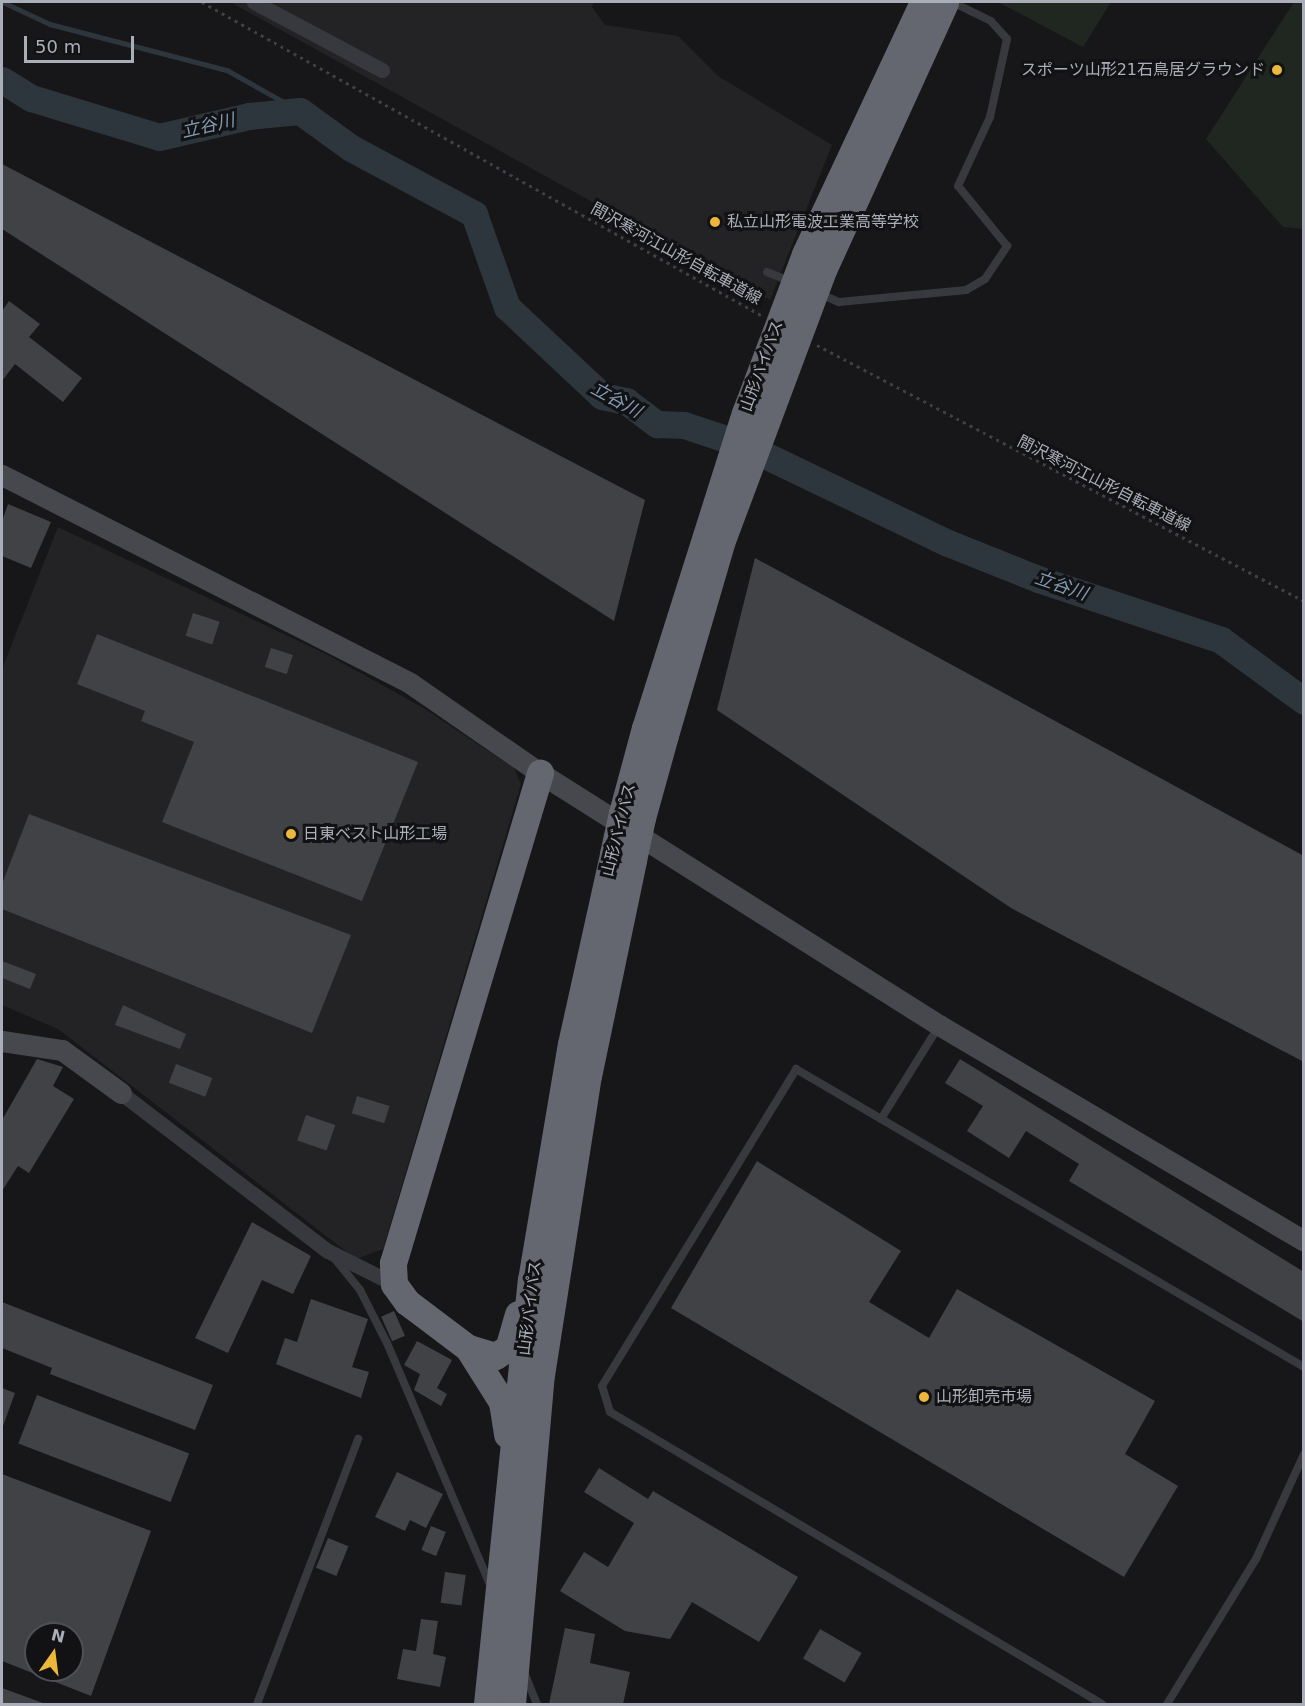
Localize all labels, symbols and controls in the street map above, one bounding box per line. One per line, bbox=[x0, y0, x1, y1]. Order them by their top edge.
scale bar bbox=[27, 24, 136, 62]
text: 50 m bbox=[35, 36, 81, 57]
place label: スポーツ山形21石鳥居グラウンド bbox=[1021, 60, 1265, 80]
marker: スポーツ山形21石鳥居グラウンド bbox=[1270, 63, 1284, 77]
water label: 立谷川 bbox=[179, 109, 237, 143]
street label: 間沢寒河江山形自転車道線 bbox=[587, 199, 765, 309]
place label: 私立山形電波工業高等学校 bbox=[727, 212, 919, 232]
marker: 私立山形電波工業高等学校 bbox=[708, 215, 722, 229]
street label: 山形バイパス bbox=[737, 318, 787, 414]
water label: 立谷川 bbox=[587, 377, 645, 423]
street label: 間沢寒河江山形自転車道線 bbox=[1014, 432, 1194, 536]
water label: 立谷川 bbox=[1032, 567, 1090, 605]
street label: 山形バイパス bbox=[598, 781, 640, 879]
place label: 日東ベスト山形工場 bbox=[303, 824, 447, 844]
marker: 日東ベスト山形工場 bbox=[284, 827, 298, 841]
street label: 山形バイパス bbox=[515, 1259, 545, 1357]
place label: 山形卸売市場 bbox=[936, 1387, 1032, 1407]
marker: 山形卸売市場 bbox=[917, 1390, 931, 1404]
north arrow bbox=[24, 1622, 84, 1682]
text: N bbox=[49, 1625, 67, 1647]

